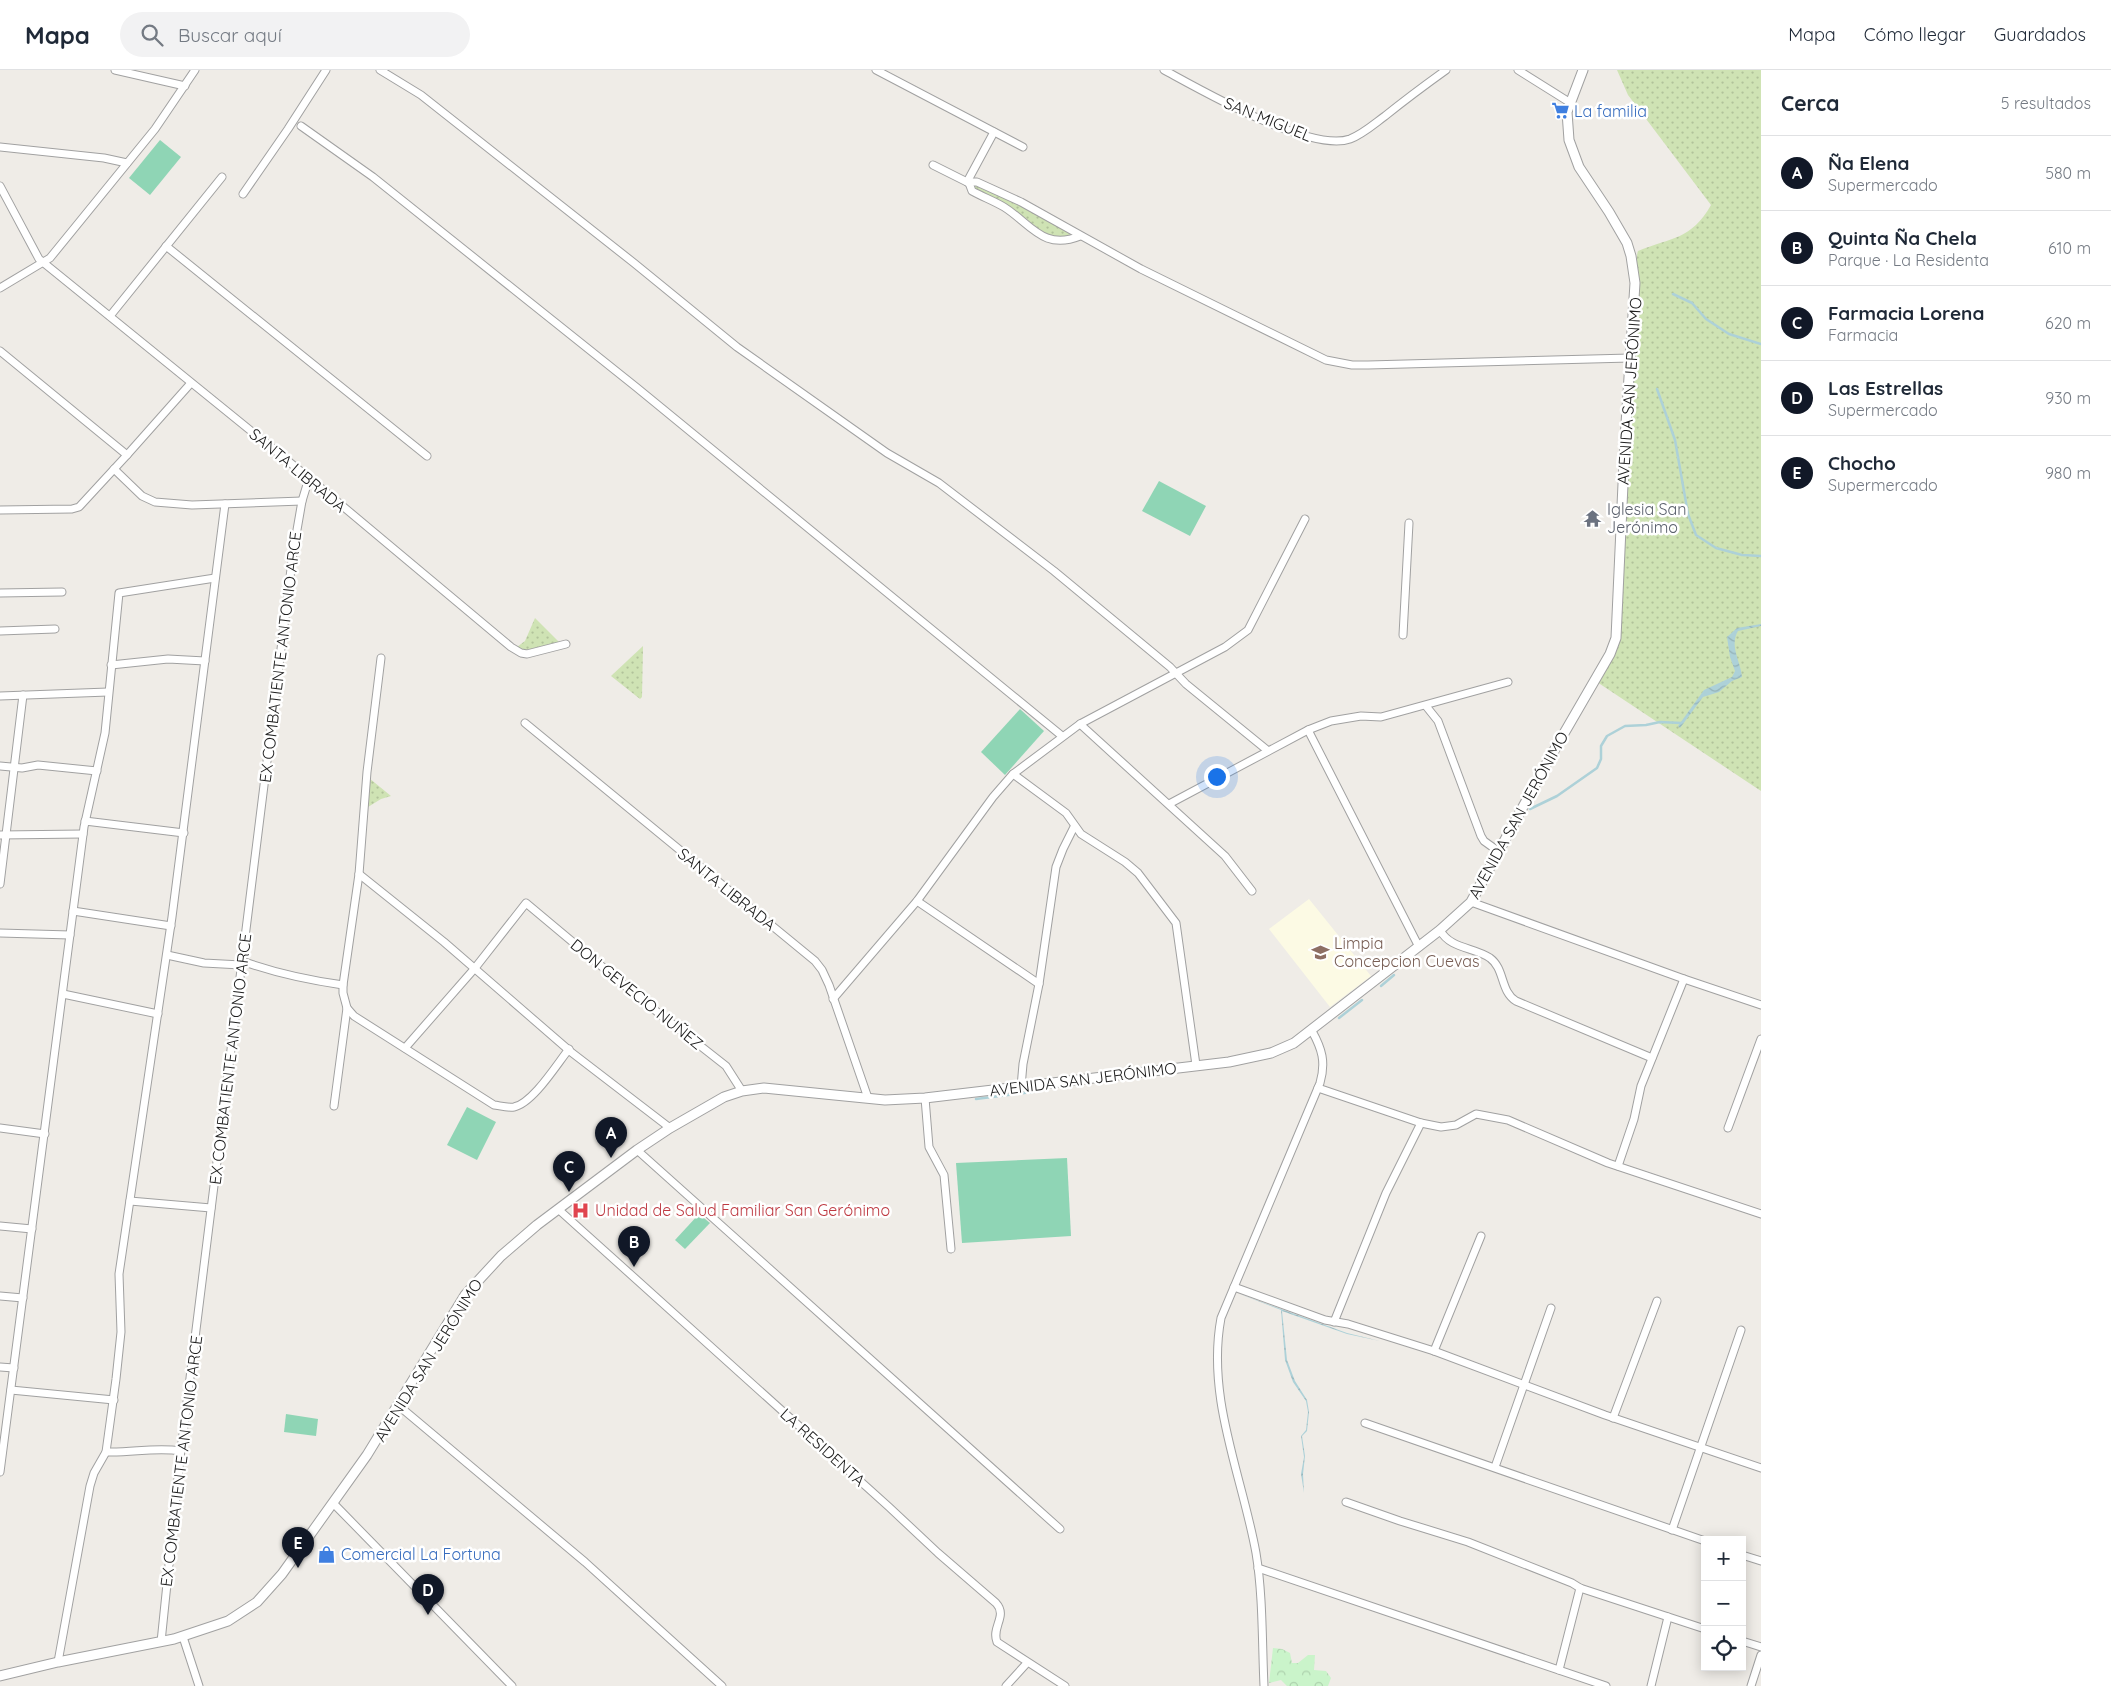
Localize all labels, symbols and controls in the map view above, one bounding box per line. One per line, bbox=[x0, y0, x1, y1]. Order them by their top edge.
search box bbox=[120, 12, 470, 57]
text: Mapa bbox=[25, 20, 90, 50]
icon: search bbox=[138, 21, 166, 49]
text: Buscar aquí bbox=[178, 23, 282, 47]
text: Mapa bbox=[1788, 23, 1836, 46]
text: Cómo llegar bbox=[1864, 23, 1966, 46]
text: Guardados bbox=[1994, 23, 2086, 46]
text: Cerca bbox=[1781, 90, 1839, 116]
street label: SAN MIGUEL bbox=[1221, 92, 1315, 146]
text: 5 resultados bbox=[2001, 93, 2091, 113]
supermarket icon: La familia bbox=[1550, 101, 1570, 121]
place label: La familia bbox=[1574, 101, 1647, 121]
text: Ña Elena bbox=[1828, 151, 1910, 175]
text: A bbox=[1792, 163, 1802, 183]
text: 580 m bbox=[2045, 163, 2091, 183]
text: Supermercado bbox=[1828, 175, 1938, 195]
text: Quinta Ña Chela bbox=[1828, 226, 1977, 250]
text: B bbox=[1792, 238, 1802, 258]
text: 610 m bbox=[2048, 238, 2091, 258]
text: Parque · La Residenta bbox=[1828, 250, 1989, 270]
street label: AVENIDA SAN JERÓNIMO bbox=[1612, 296, 1646, 486]
text: Farmacia Lorena bbox=[1828, 301, 1984, 325]
text: C bbox=[1792, 313, 1802, 333]
text: 620 m bbox=[2045, 313, 2091, 333]
text: Farmacia bbox=[1828, 325, 1898, 345]
text: Las Estrellas bbox=[1828, 376, 1943, 400]
text: D bbox=[1791, 388, 1803, 408]
text: 930 m bbox=[2045, 388, 2091, 408]
text: Supermercado bbox=[1828, 400, 1938, 420]
street label: SANTA LIBRADA bbox=[245, 424, 351, 516]
text: Chocho bbox=[1828, 451, 1896, 475]
text: E bbox=[1792, 463, 1802, 483]
text: 980 m bbox=[2045, 463, 2091, 483]
text: Supermercado bbox=[1828, 475, 1938, 495]
place label: Iglesia San Jerónimo bbox=[1607, 499, 1686, 537]
temple icon: Iglesia San Jerónimo bbox=[1583, 508, 1603, 528]
street label: EX COMBATIENTE ANTONIO ARCE bbox=[255, 530, 305, 784]
street label: AVENIDA SAN JERÓNIMO bbox=[1464, 728, 1572, 902]
your location bbox=[1204, 764, 1230, 790]
street label: SANTA LIBRADA bbox=[674, 843, 780, 935]
street label: EX COMBATIENTE ANTONIO ARCE bbox=[205, 932, 255, 1186]
place label: Limpia Concepcion Cuevas bbox=[1334, 933, 1480, 971]
street label: DON GEVECIO NUÑEZ bbox=[567, 934, 707, 1054]
school or university icon: Limpia Concepcion Cuevas bbox=[1310, 942, 1330, 962]
street label: AVENIDA SAN JERÓNIMO bbox=[988, 1058, 1178, 1100]
pin: A bbox=[595, 1117, 627, 1158]
pin: C bbox=[553, 1151, 585, 1192]
hospital icon: Unidad de Salud Familiar San Gerónimo bbox=[571, 1200, 591, 1220]
place label: Unidad de Salud Familiar San Gerónimo bbox=[595, 1200, 890, 1220]
pin: B bbox=[618, 1226, 650, 1267]
street label: AVENIDA SAN JERÓNIMO bbox=[370, 1275, 486, 1445]
street label: EX COMBATIENTE ANTONIO ARCE bbox=[156, 1334, 206, 1588]
street label: LA RESIDENTA bbox=[776, 1404, 870, 1490]
pin: E bbox=[282, 1527, 314, 1568]
map controls bbox=[1701, 1536, 1746, 1671]
button: + bbox=[1701, 1536, 1746, 1581]
shop icon: Comercial La Fortuna bbox=[317, 1544, 337, 1564]
place label: Comercial La Fortuna bbox=[341, 1544, 501, 1564]
pin: D bbox=[412, 1574, 444, 1615]
button: − bbox=[1701, 1581, 1746, 1626]
button: locate bbox=[1701, 1626, 1746, 1671]

